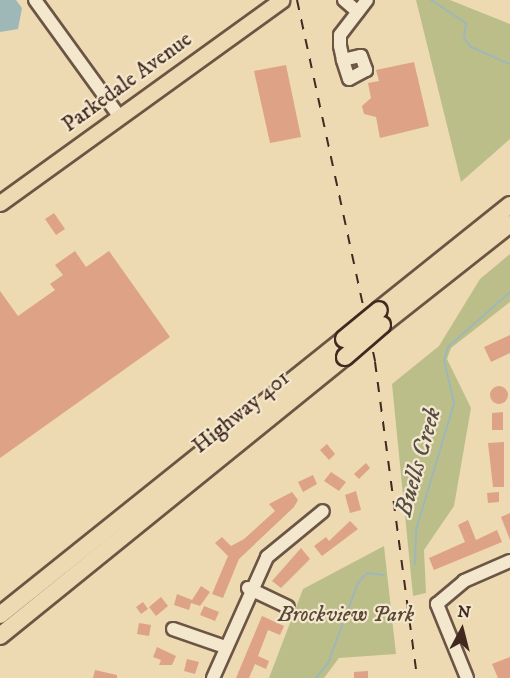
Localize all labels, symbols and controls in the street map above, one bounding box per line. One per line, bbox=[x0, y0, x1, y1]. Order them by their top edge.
street label: Parkedale Avenue bbox=[57, 26, 197, 138]
street label: Highway 401 bbox=[187, 365, 295, 459]
water label: Buells Creek bbox=[390, 404, 448, 520]
north arrow bbox=[432, 600, 492, 660]
text: N bbox=[456, 601, 472, 623]
park label: Brockview Park bbox=[278, 602, 414, 628]

